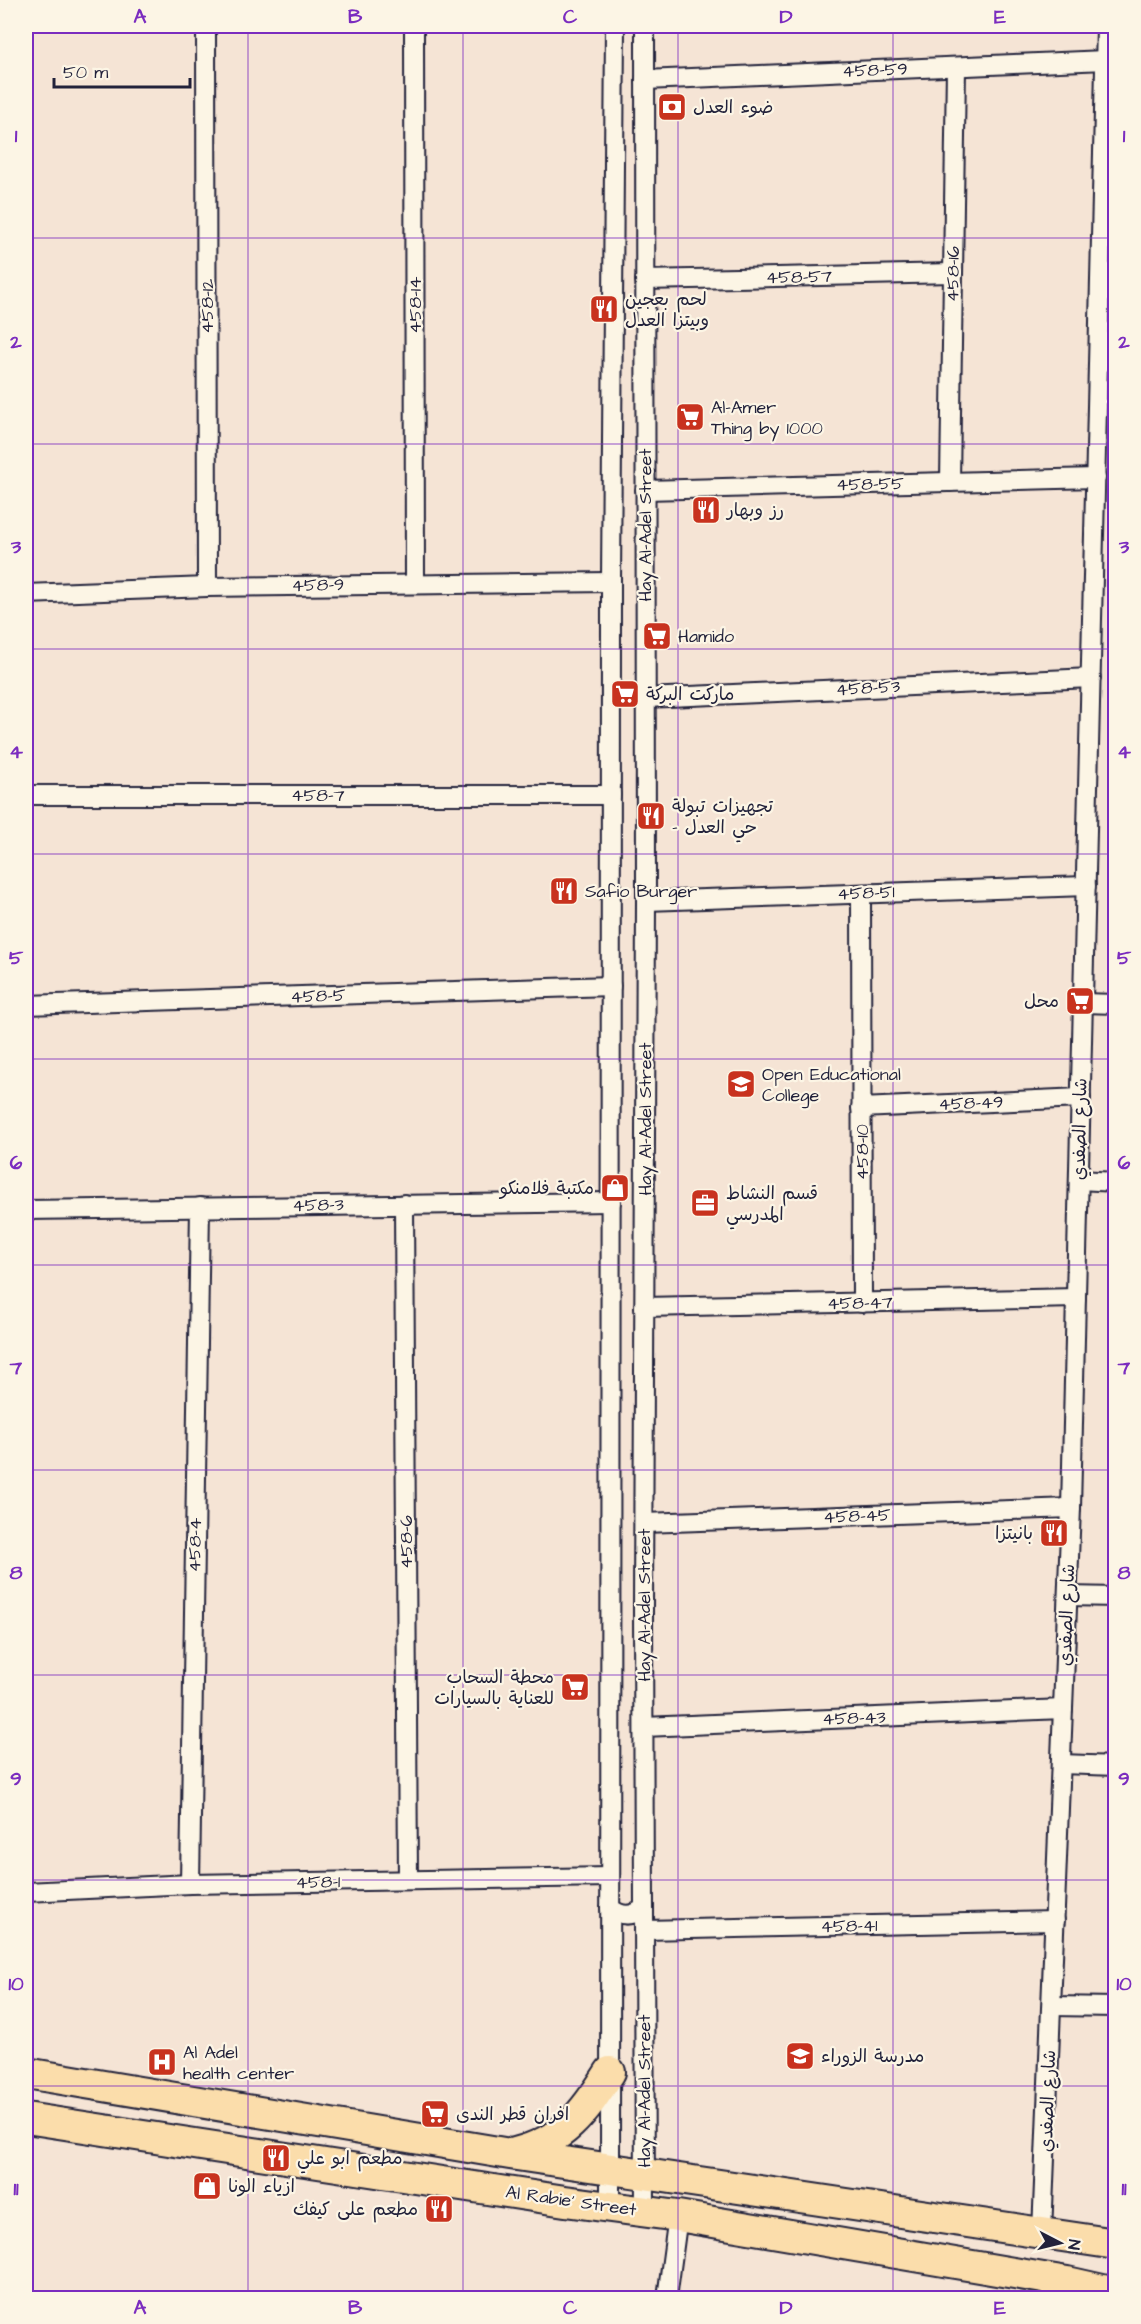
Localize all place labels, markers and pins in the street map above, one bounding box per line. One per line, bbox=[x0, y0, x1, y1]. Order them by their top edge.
bank icon: ضوء العدل bbox=[656, 91, 688, 123]
place label: ضوء العدل bbox=[693, 95, 773, 120]
place label: لحم بعجين وبيتزا العدل bbox=[625, 287, 709, 333]
restaurant icon: لحم بعجين وبيتزا العدل bbox=[588, 293, 620, 325]
place label: Al-Amer Thing by 1000 bbox=[711, 395, 823, 442]
supermarket icon: Al-Amer Thing by 1000 bbox=[674, 401, 706, 433]
restaurant icon: رز وبهار bbox=[690, 494, 722, 526]
place label: رز وبهار bbox=[725, 498, 784, 523]
supermarket icon: Hamido bbox=[641, 620, 673, 652]
place label: Hamido bbox=[678, 624, 734, 649]
supermarket icon: ماركت البركة bbox=[609, 678, 641, 710]
place label: ماركت البركة bbox=[646, 682, 734, 707]
place label: تجهيزات تبولة - حي العدل bbox=[672, 794, 774, 843]
restaurant icon: تجهيزات تبولة - حي العدل bbox=[635, 800, 667, 832]
restaurant icon: Safio Burger bbox=[548, 875, 580, 907]
place label: Safio Burger bbox=[585, 879, 697, 905]
supermarket icon: محل bbox=[1064, 985, 1096, 1017]
place label: محل bbox=[1024, 989, 1059, 1014]
place label: Open Educational College bbox=[762, 1062, 901, 1109]
school or university icon: Open Educational College bbox=[725, 1068, 757, 1100]
shop icon: مكتبة فلامنكو bbox=[599, 1172, 631, 1204]
place label: مكتبة فلامنكو bbox=[499, 1176, 594, 1201]
place label: قسم النشاط المدرسي bbox=[726, 1181, 818, 1230]
office icon: قسم النشاط المدرسي bbox=[689, 1187, 721, 1219]
restaurant icon: بانيتزا bbox=[1038, 1517, 1070, 1549]
place label: بانيتزا bbox=[995, 1521, 1033, 1546]
place label: محطة السحاب للعناية بالسيارات bbox=[434, 1665, 554, 1711]
supermarket icon: محطة السحاب للعناية بالسيارات bbox=[559, 1671, 591, 1703]
place label: Al Adel health center bbox=[183, 2040, 294, 2086]
school or university icon: مدرسة الزوراء bbox=[784, 2040, 816, 2072]
place label: مدرسة الزوراء bbox=[821, 2044, 924, 2069]
hospital icon: Al Adel health center bbox=[146, 2046, 178, 2078]
supermarket icon: افران قطر الندى bbox=[419, 2098, 451, 2130]
place label: افران قطر الندى bbox=[456, 2102, 569, 2127]
restaurant icon: مطعم ابو علي bbox=[260, 2142, 292, 2174]
place label: مطعم ابو علي bbox=[297, 2146, 403, 2174]
shop icon: ازياء الونا bbox=[191, 2170, 223, 2202]
place label: ازياء الونا bbox=[228, 2174, 295, 2199]
restaurant icon: مطعم على كيفك bbox=[423, 2193, 455, 2225]
place label: مطعم على كيفك bbox=[293, 2197, 418, 2223]

